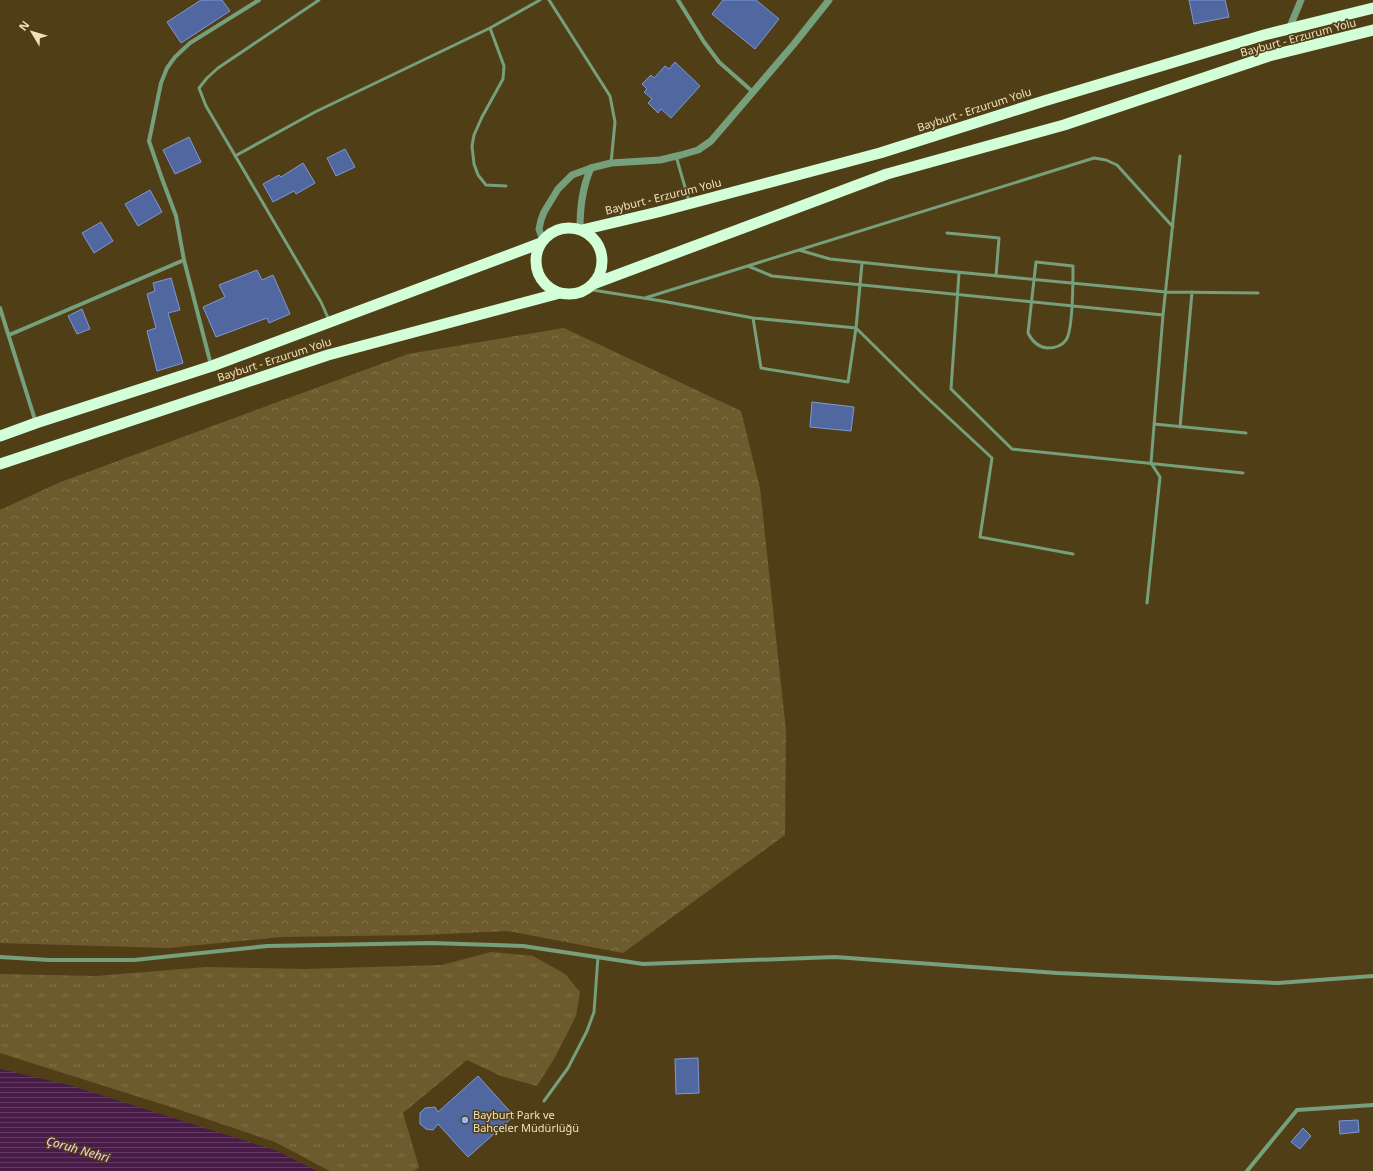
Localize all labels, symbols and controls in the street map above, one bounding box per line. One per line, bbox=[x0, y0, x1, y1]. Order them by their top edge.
north arrow bbox=[12, 12, 52, 52]
street label: Bayburt - Erzurum Yolu bbox=[1238, 14, 1358, 60]
text: N bbox=[15, 17, 32, 34]
street label: Bayburt - Erzurum Yolu bbox=[915, 83, 1033, 135]
street label: Bayburt - Erzurum Yolu bbox=[603, 174, 723, 218]
street label: Bayburt - Erzurum Yolu bbox=[215, 333, 333, 385]
place label: Bayburt Park ve Bahçeler Müdürlüğü bbox=[473, 1107, 579, 1135]
marker: Bayburt Park ve Bahçeler Müdürlüğü bbox=[460, 1115, 470, 1125]
water label: Çoruh Nehri bbox=[44, 1132, 112, 1166]

